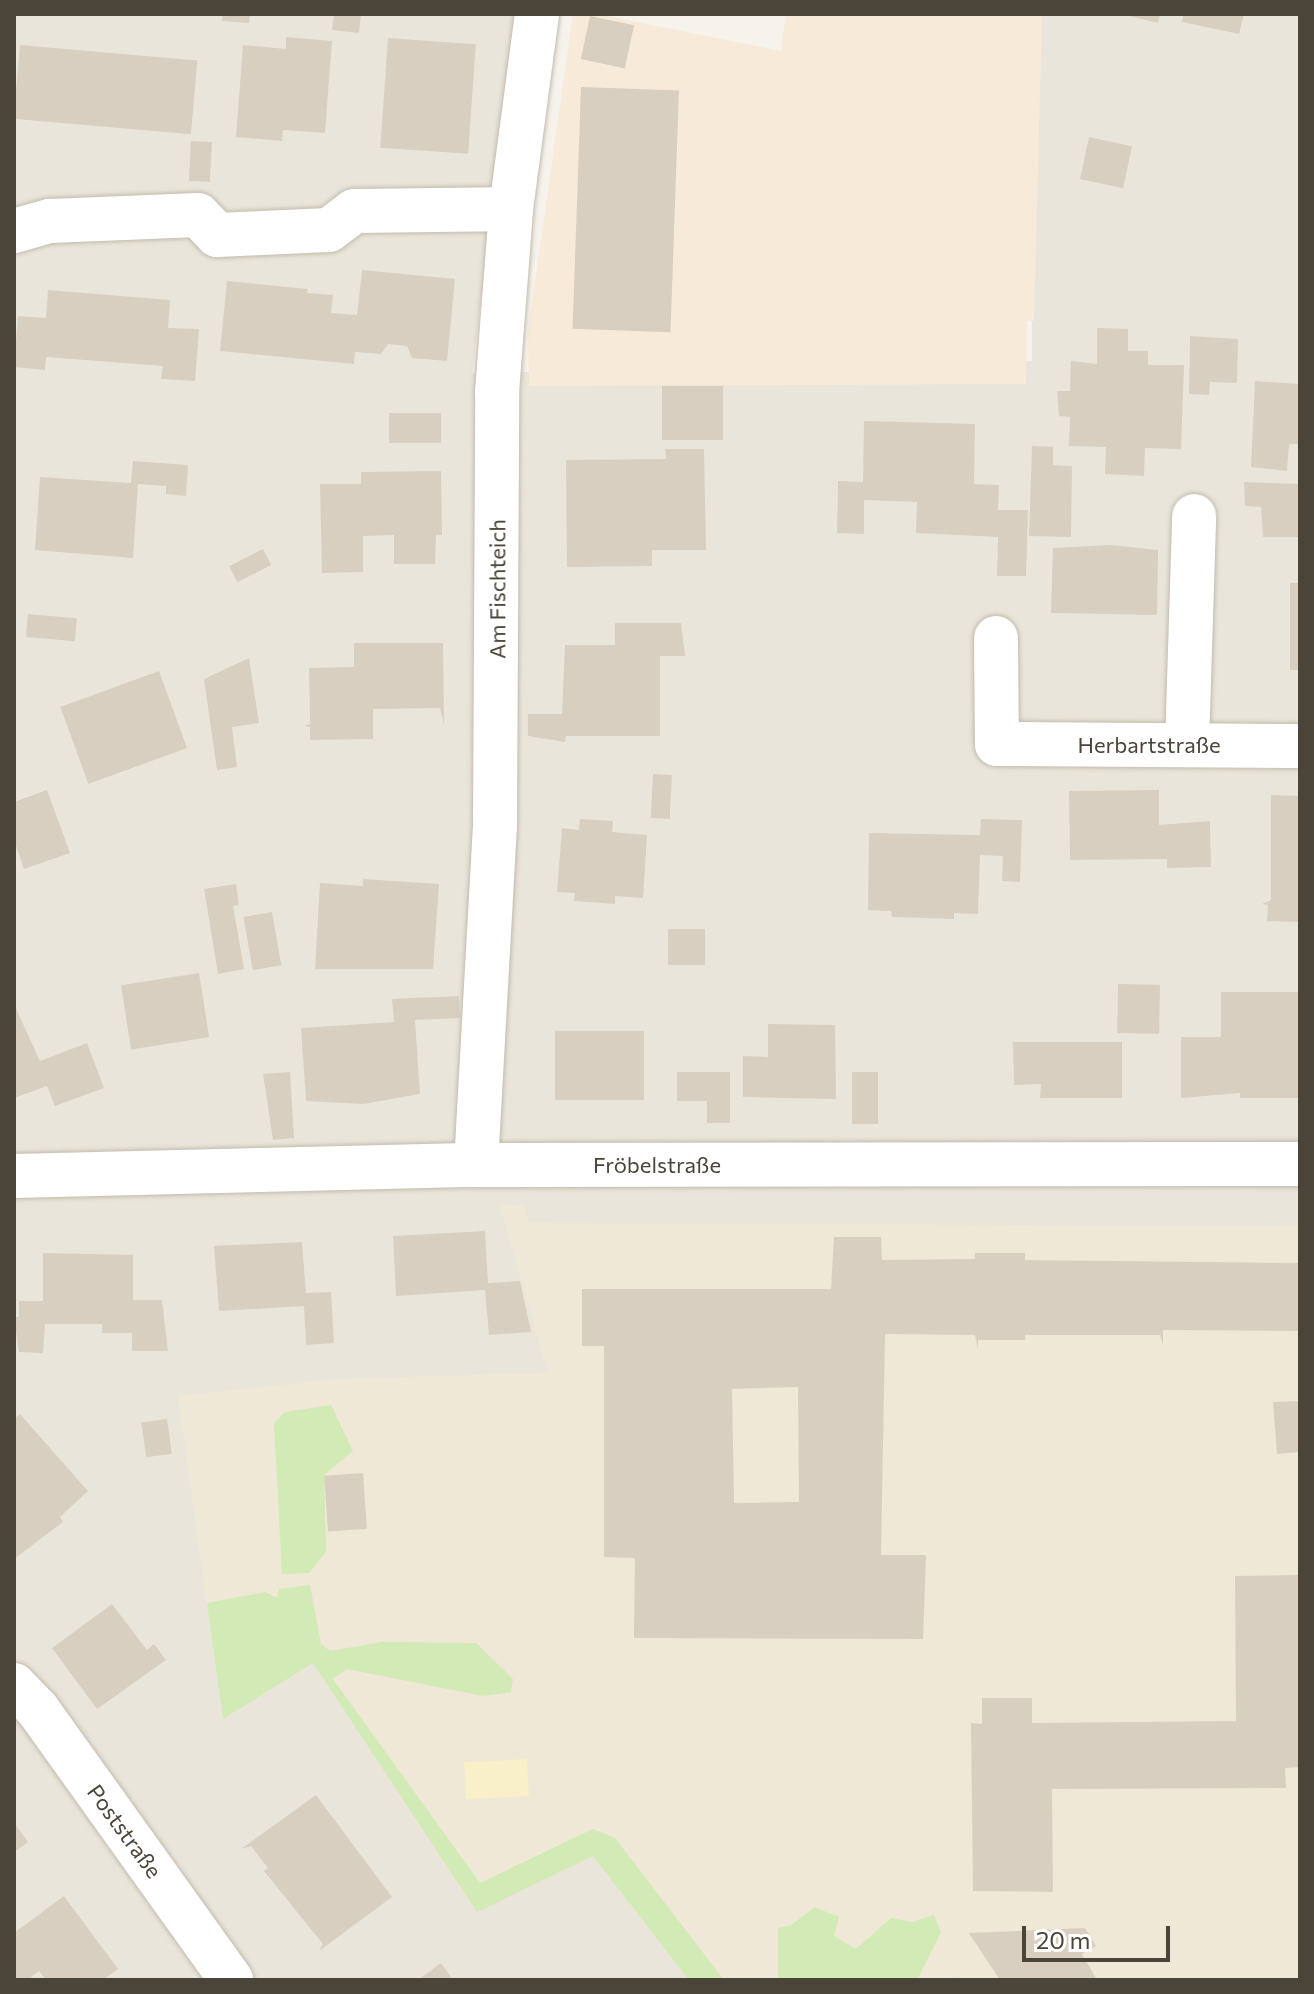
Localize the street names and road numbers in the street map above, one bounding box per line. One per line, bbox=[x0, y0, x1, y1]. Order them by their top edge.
street label: Am Fischteich bbox=[484, 519, 510, 659]
street label: Herbartstraße bbox=[1077, 732, 1221, 758]
street label: Fröbelstraße bbox=[593, 1152, 721, 1178]
street label: Poststraße bbox=[82, 1779, 168, 1883]

